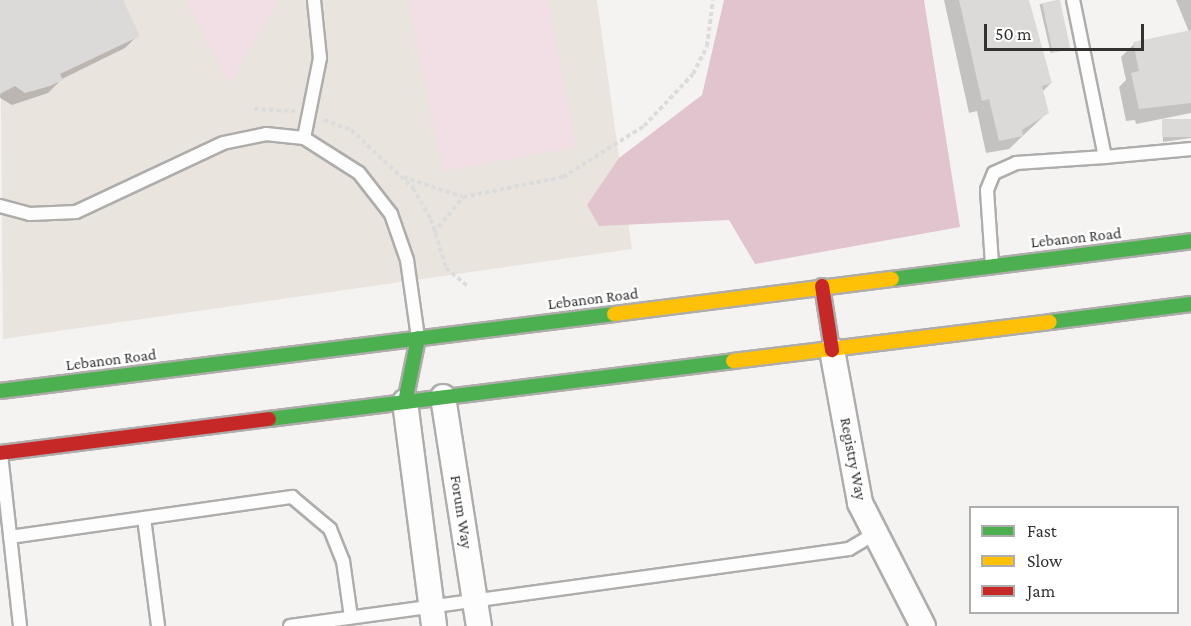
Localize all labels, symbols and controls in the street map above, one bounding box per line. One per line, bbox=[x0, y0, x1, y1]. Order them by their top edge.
scale bar bbox=[987, 12, 1148, 50]
text: 50 m bbox=[995, 24, 1032, 44]
street label: Lebanon Road bbox=[1030, 224, 1122, 252]
street label: Lebanon Road bbox=[547, 284, 639, 314]
street label: Lebanon Road bbox=[65, 345, 157, 375]
street label: Registry Way bbox=[836, 416, 870, 502]
street label: Forum Way bbox=[446, 474, 476, 550]
legend bbox=[969, 506, 1179, 614]
text: Fast bbox=[1027, 521, 1057, 541]
text: Slow bbox=[1027, 551, 1062, 571]
text: Jam bbox=[1027, 581, 1055, 601]

